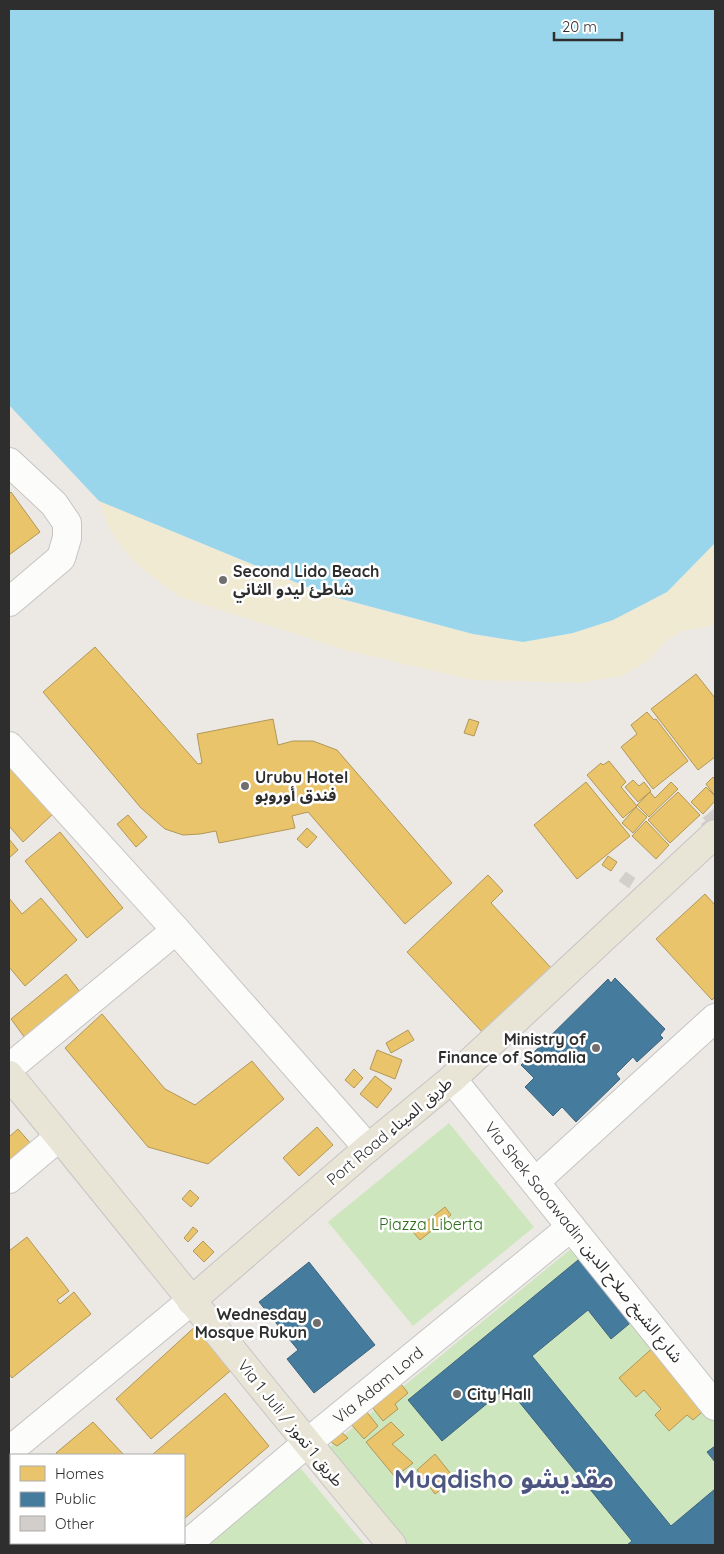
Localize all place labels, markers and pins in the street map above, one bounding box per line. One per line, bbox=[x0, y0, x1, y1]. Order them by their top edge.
place label: Second Lido Beach شاطئ ليدو الثاني bbox=[233, 561, 379, 603]
marker: Second Lido Beach شاطئ ليدو الثاني bbox=[217, 574, 229, 586]
place label: Urubu Hotel فندق أوروبو bbox=[255, 767, 348, 805]
marker: Urubu Hotel فندق أوروبو bbox=[239, 780, 251, 792]
place label: Ministry of Finance of Somalia bbox=[438, 1029, 586, 1067]
marker: Ministry of Finance of Somalia bbox=[590, 1042, 602, 1054]
place label: Wednesday Mosque Rukun bbox=[195, 1304, 307, 1342]
marker: Wednesday Mosque Rukun bbox=[311, 1317, 323, 1329]
place label: City Hall bbox=[467, 1384, 531, 1404]
marker: City Hall bbox=[451, 1388, 463, 1400]

